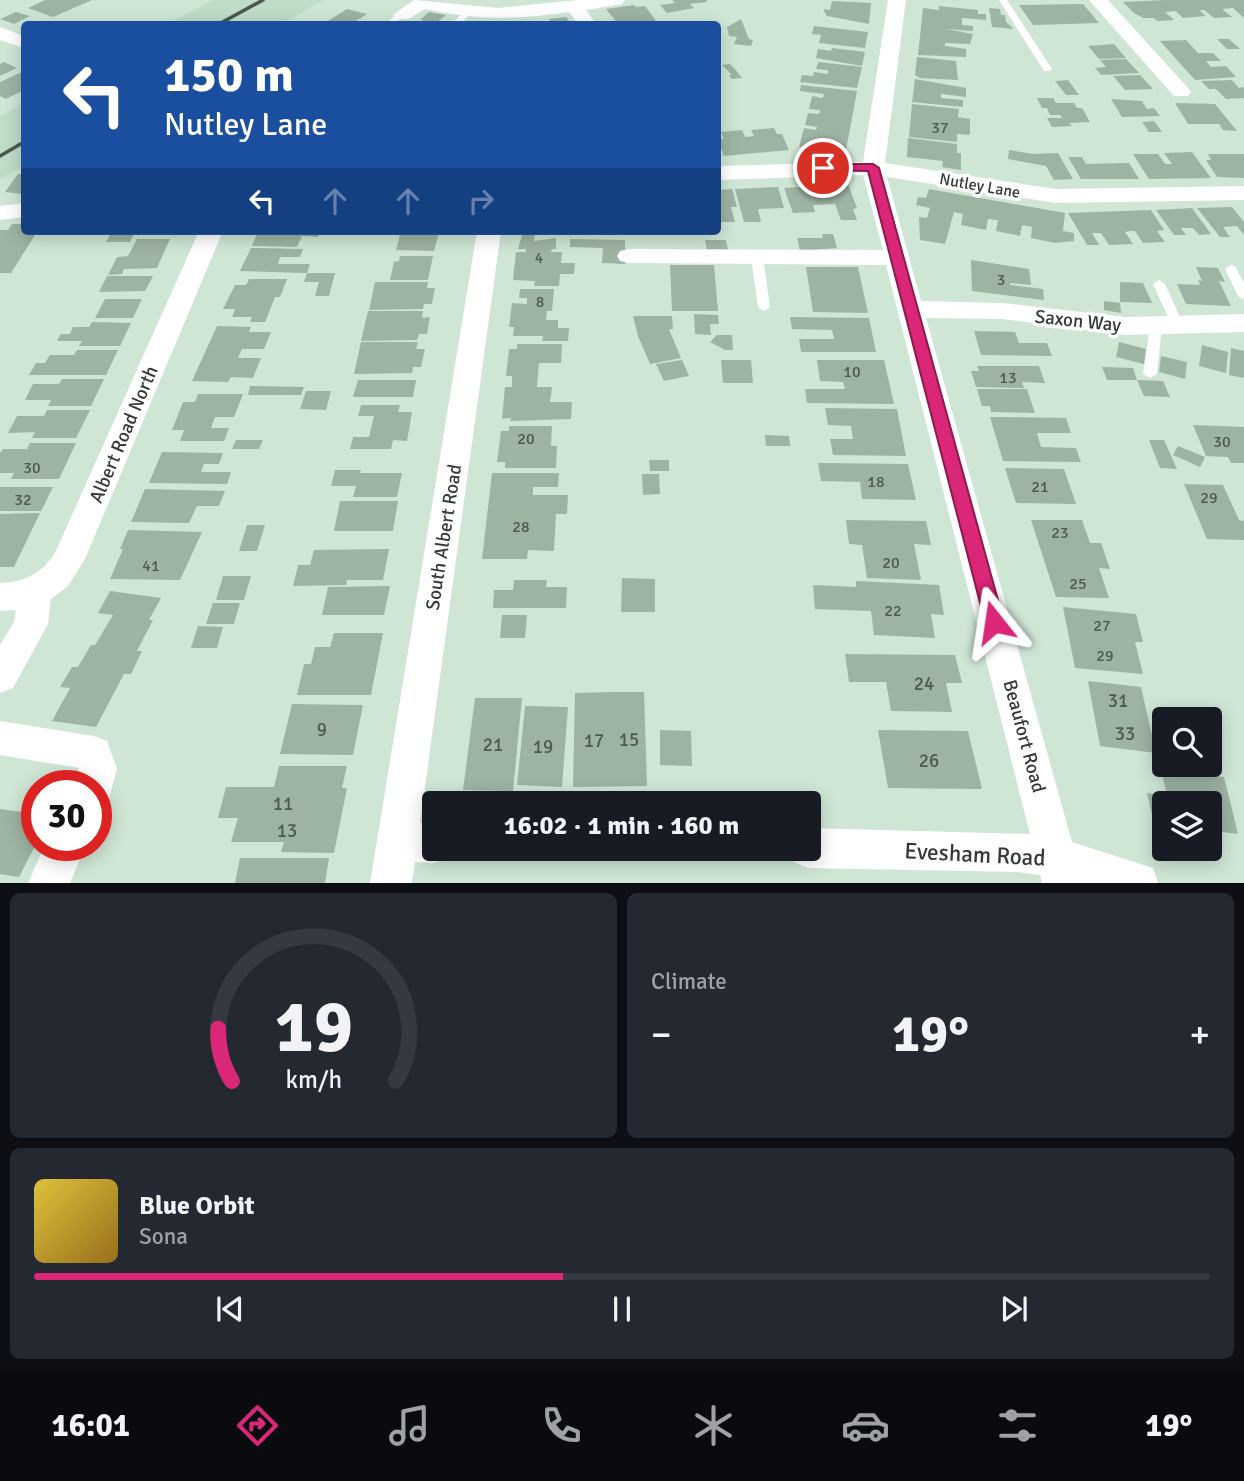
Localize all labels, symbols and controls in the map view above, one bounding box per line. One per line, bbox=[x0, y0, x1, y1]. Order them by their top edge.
text: 150 m bbox=[164, 45, 294, 105]
icon: left bbox=[49, 49, 140, 140]
text: Nutley Lane bbox=[164, 105, 327, 144]
house number: 37 bbox=[931, 118, 949, 138]
pin bbox=[793, 138, 853, 198]
icon: arrive bbox=[804, 149, 842, 187]
street label: Nutley Lane bbox=[938, 169, 1022, 203]
icon: left bbox=[243, 182, 281, 220]
icon: ahead bbox=[316, 182, 354, 220]
icon: ahead bbox=[389, 182, 427, 220]
icon: right bbox=[462, 182, 500, 220]
house number: 4 bbox=[535, 248, 544, 268]
house number: 3 bbox=[997, 270, 1005, 290]
house number: 8 bbox=[536, 292, 544, 312]
street label: Saxon Way bbox=[1034, 305, 1122, 337]
street label: Albert Road North bbox=[84, 362, 164, 507]
house number: 10 bbox=[843, 362, 861, 382]
house number: 13 bbox=[999, 368, 1017, 388]
house number: 20 bbox=[517, 429, 535, 449]
house number: 30 bbox=[1213, 432, 1231, 452]
house number: 30 bbox=[23, 458, 41, 478]
street label: South Albert Road bbox=[421, 462, 467, 612]
house number: 18 bbox=[867, 472, 885, 492]
house number: 21 bbox=[1031, 477, 1049, 497]
house number: 29 bbox=[1200, 488, 1218, 508]
house number: 32 bbox=[14, 490, 32, 510]
house number: 28 bbox=[512, 517, 530, 537]
house number: 23 bbox=[1051, 523, 1069, 543]
house number: 20 bbox=[882, 553, 900, 573]
house number: 41 bbox=[142, 556, 160, 576]
house number: 25 bbox=[1069, 574, 1087, 594]
position arrow bbox=[957, 585, 1031, 659]
house number: 22 bbox=[884, 601, 902, 621]
house number: 27 bbox=[1093, 616, 1111, 636]
house number: 29 bbox=[1096, 646, 1114, 666]
house number: 24 bbox=[914, 672, 934, 696]
street label: Beaufort Road bbox=[997, 677, 1051, 795]
house number: 31 bbox=[1108, 689, 1128, 713]
map controls bbox=[1152, 707, 1222, 861]
button: search bbox=[1152, 707, 1222, 777]
house number: 9 bbox=[317, 718, 327, 742]
house number: 33 bbox=[1115, 722, 1135, 746]
house number: 15 bbox=[619, 728, 639, 752]
house number: 17 bbox=[584, 729, 604, 753]
house number: 21 bbox=[483, 733, 503, 757]
house number: 19 bbox=[533, 735, 553, 759]
house number: 26 bbox=[919, 749, 939, 773]
speed limit sign: 30 bbox=[21, 770, 112, 861]
button: layers bbox=[1152, 791, 1222, 861]
house number: 11 bbox=[273, 792, 293, 816]
text: 16:02 · 1 min · 160 m bbox=[504, 810, 739, 842]
house number: 13 bbox=[277, 819, 297, 843]
street label: Evesham Road bbox=[904, 836, 1046, 873]
text: Climate bbox=[651, 967, 727, 996]
text: 19 bbox=[274, 984, 353, 1073]
text: 19° bbox=[892, 1002, 969, 1066]
text: − bbox=[651, 1011, 672, 1058]
text: + bbox=[1189, 1011, 1210, 1058]
text: km/h bbox=[285, 1064, 342, 1095]
text: Blue Orbit bbox=[139, 1190, 255, 1222]
text: Sona bbox=[139, 1222, 188, 1251]
icon: previous bbox=[211, 1290, 249, 1328]
icon: pause bbox=[603, 1290, 641, 1328]
icon: next bbox=[995, 1290, 1033, 1328]
icon: directions bbox=[233, 1401, 282, 1450]
icon: music bbox=[385, 1401, 434, 1450]
icon: phone bbox=[537, 1401, 586, 1450]
icon: climate bbox=[689, 1401, 738, 1450]
icon: car bbox=[841, 1401, 890, 1450]
icon: filters bbox=[993, 1401, 1042, 1450]
text: 16:01 bbox=[52, 1406, 130, 1445]
text: 19° bbox=[1145, 1406, 1192, 1445]

